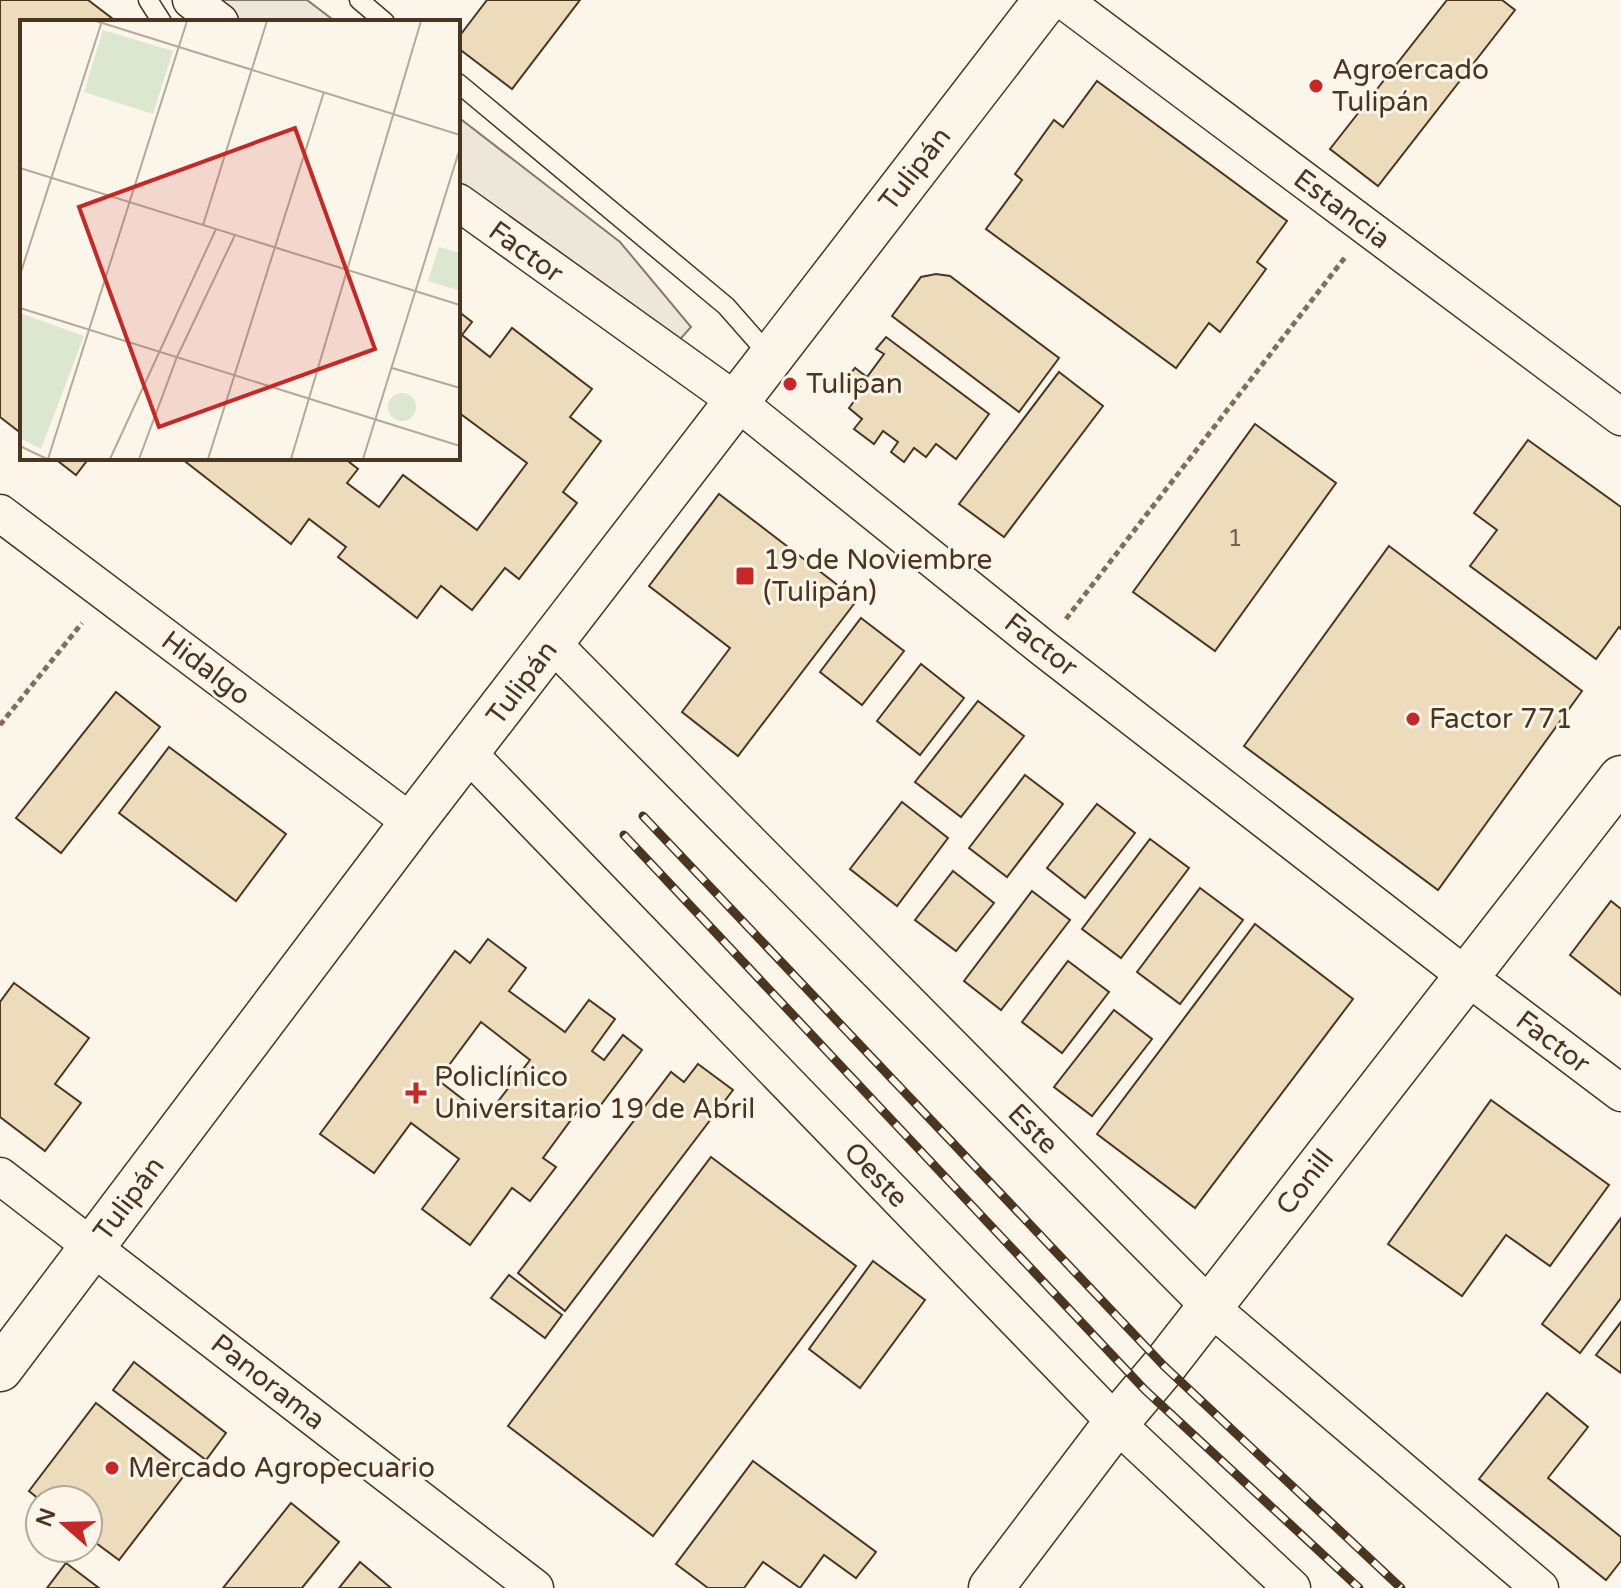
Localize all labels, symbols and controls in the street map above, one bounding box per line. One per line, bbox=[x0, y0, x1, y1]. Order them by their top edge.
inset map bbox=[20, 20, 460, 460]
place label: Agroercado Tulipán bbox=[1332, 53, 1489, 119]
marker: Agroercado Tulipán bbox=[1307, 77, 1325, 95]
street label: Tulipán bbox=[872, 120, 958, 218]
street label: Estancia bbox=[1287, 162, 1397, 256]
street label: Factor bbox=[482, 214, 570, 291]
place label: Tulipan bbox=[806, 367, 903, 401]
marker: Tulipan bbox=[781, 375, 799, 393]
house number: 1 bbox=[1227, 524, 1243, 553]
place label: 19 de Noviembre (Tulipán) bbox=[763, 543, 992, 609]
marker: 19 de Noviembre (Tulipán) bbox=[734, 565, 756, 587]
street label: Factor bbox=[998, 606, 1085, 684]
street label: Hidalgo bbox=[155, 623, 257, 713]
street label: Tulipán bbox=[479, 634, 565, 732]
place label: Factor 771 bbox=[1429, 702, 1573, 736]
marker: Factor 771 bbox=[1404, 710, 1422, 728]
street label: Factor bbox=[1509, 1003, 1597, 1081]
place label: Policlínico Universitario 19 de Abril bbox=[434, 1060, 755, 1126]
marker: Policlínico Universitario 19 de Abril bbox=[405, 1082, 427, 1104]
street label: Este bbox=[1001, 1097, 1065, 1161]
street label: Oeste bbox=[837, 1135, 915, 1215]
street label: Conill bbox=[1269, 1142, 1341, 1222]
street label: Tulipán bbox=[86, 1150, 172, 1248]
street label: Panorama bbox=[204, 1327, 332, 1437]
place label: Mercado Agropecuario bbox=[128, 1451, 435, 1485]
marker: Mercado Agropecuario bbox=[103, 1459, 121, 1477]
north arrow bbox=[24, 1484, 104, 1564]
text: N bbox=[31, 1505, 61, 1530]

